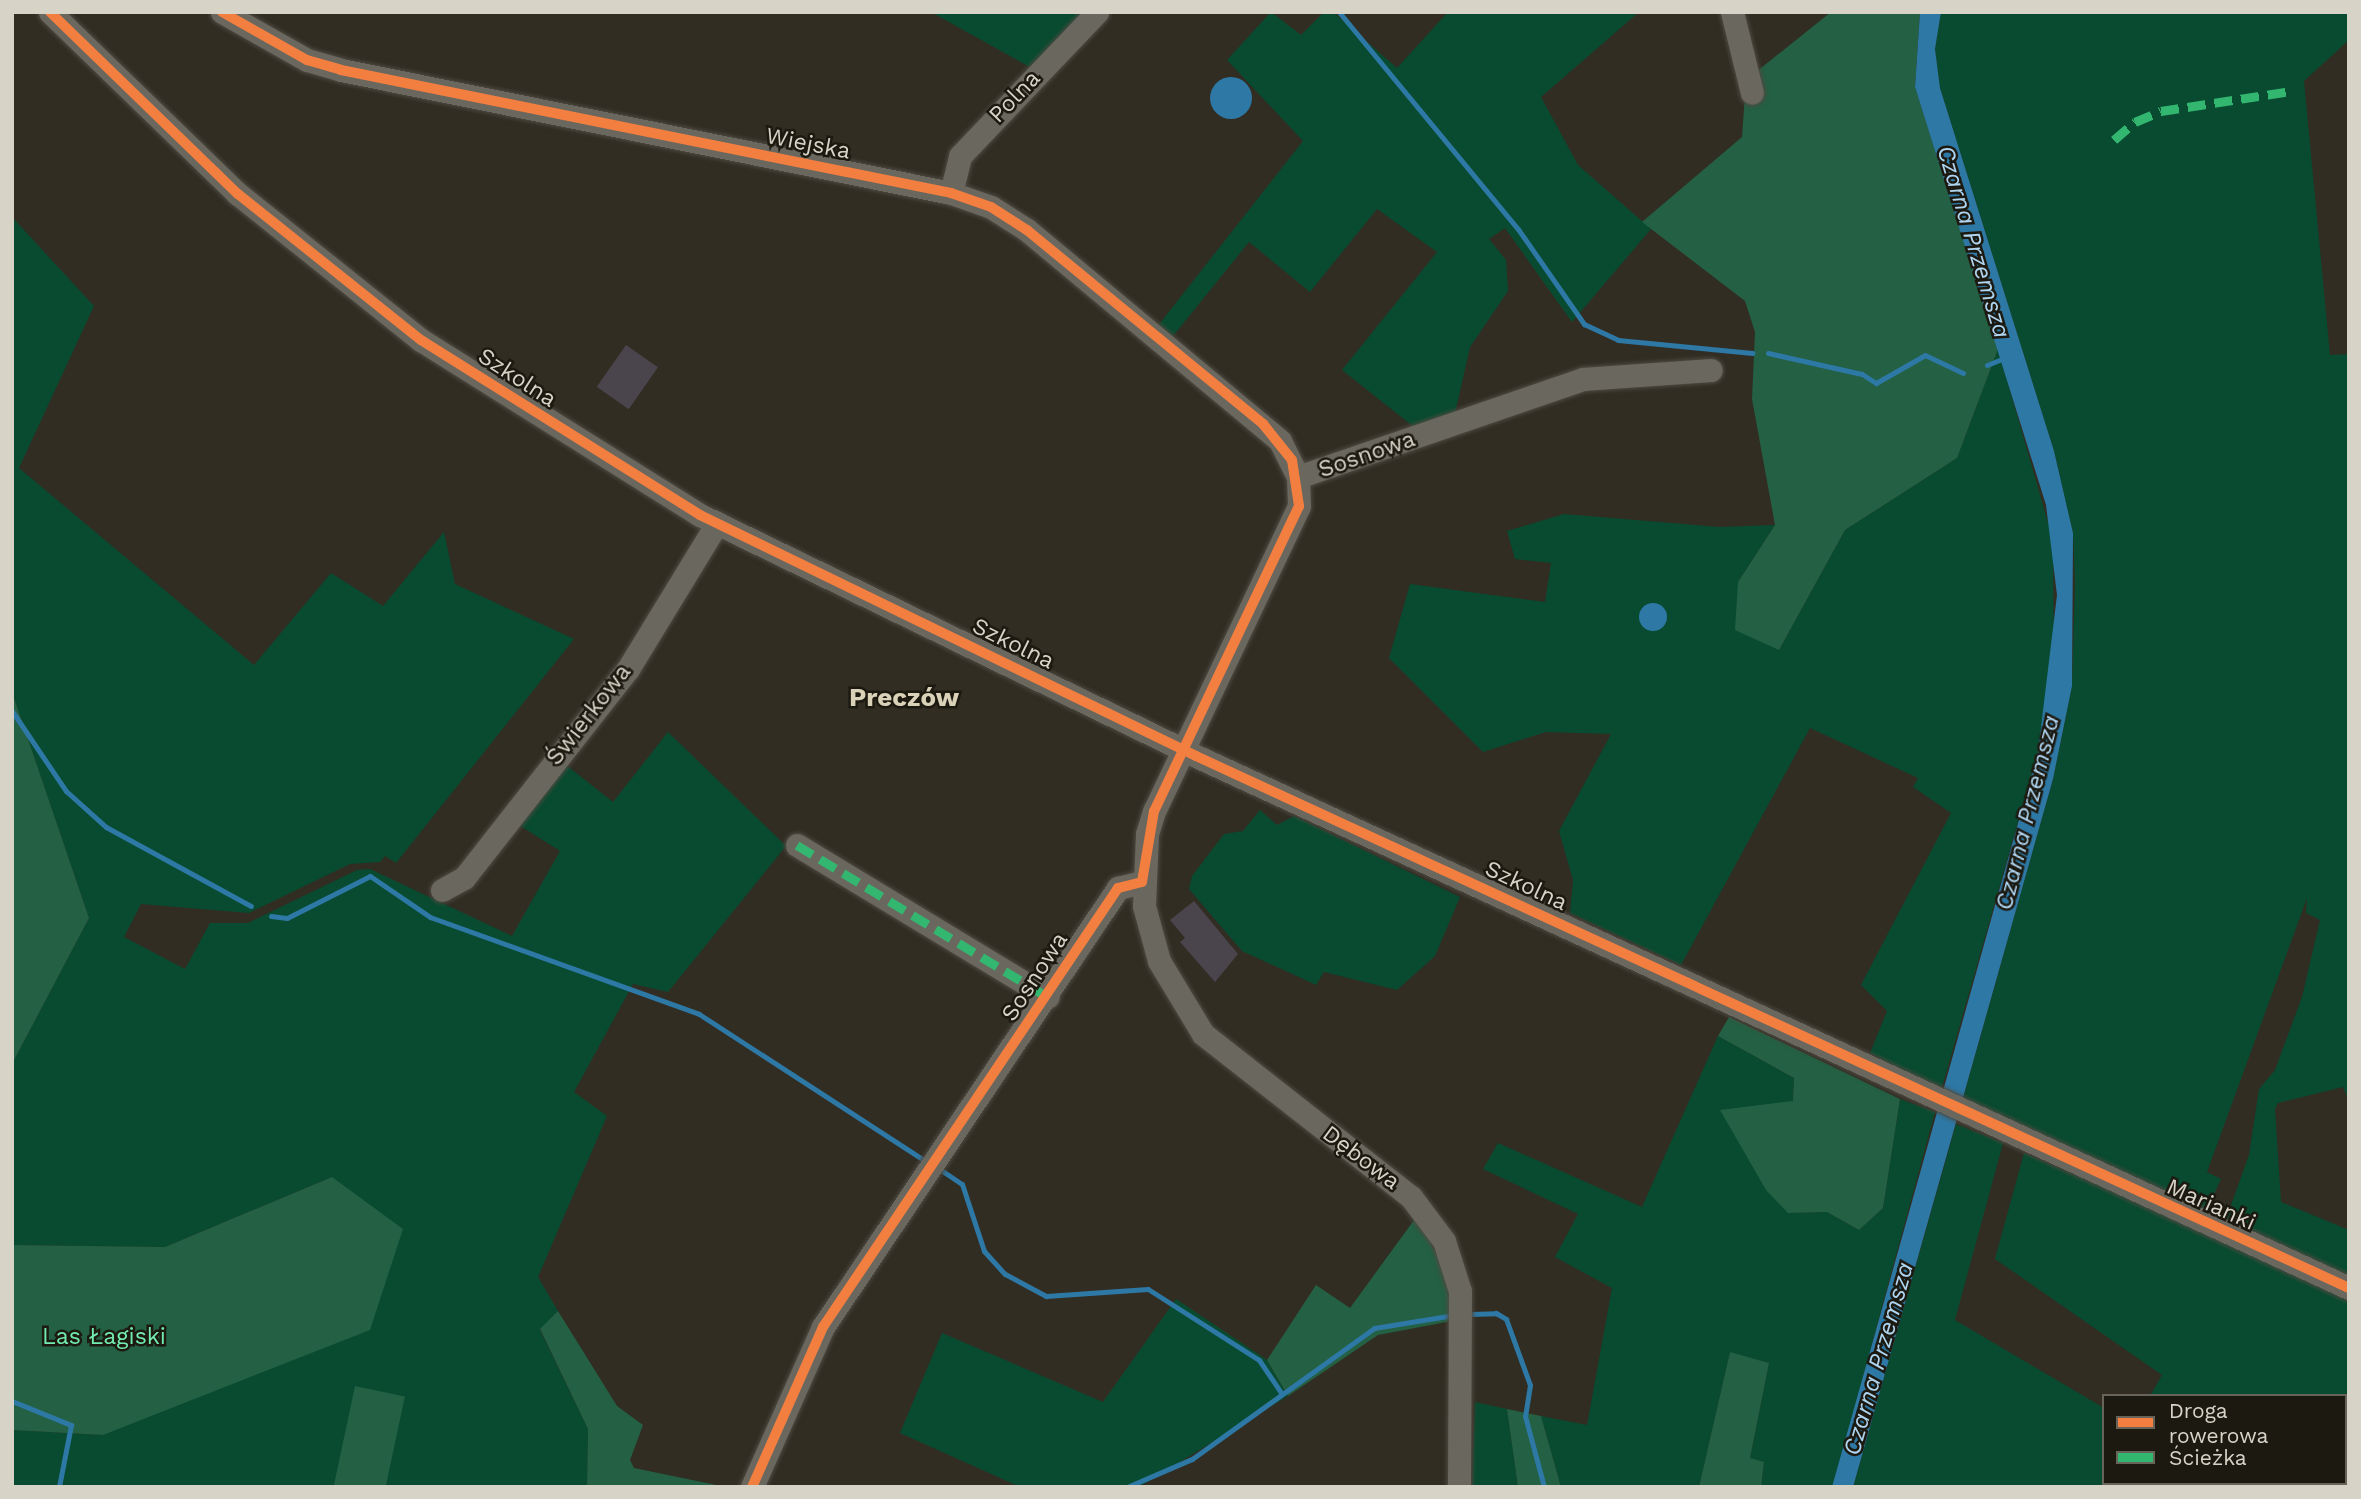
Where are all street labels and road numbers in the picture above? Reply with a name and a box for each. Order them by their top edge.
street label: Polna [984,65,1046,129]
street label: Wiejska [763,122,853,166]
street label: Szkolna [473,343,561,413]
street label: Sosnowa [1315,426,1419,484]
street label: Szkolna [968,612,1058,676]
street label: Świerkowa [541,659,637,771]
street label: Szkolna [1480,855,1572,917]
street label: Sosnowa [996,927,1074,1027]
street label: Dębowa [1317,1120,1405,1196]
street label: Marianki [2162,1173,2260,1237]

